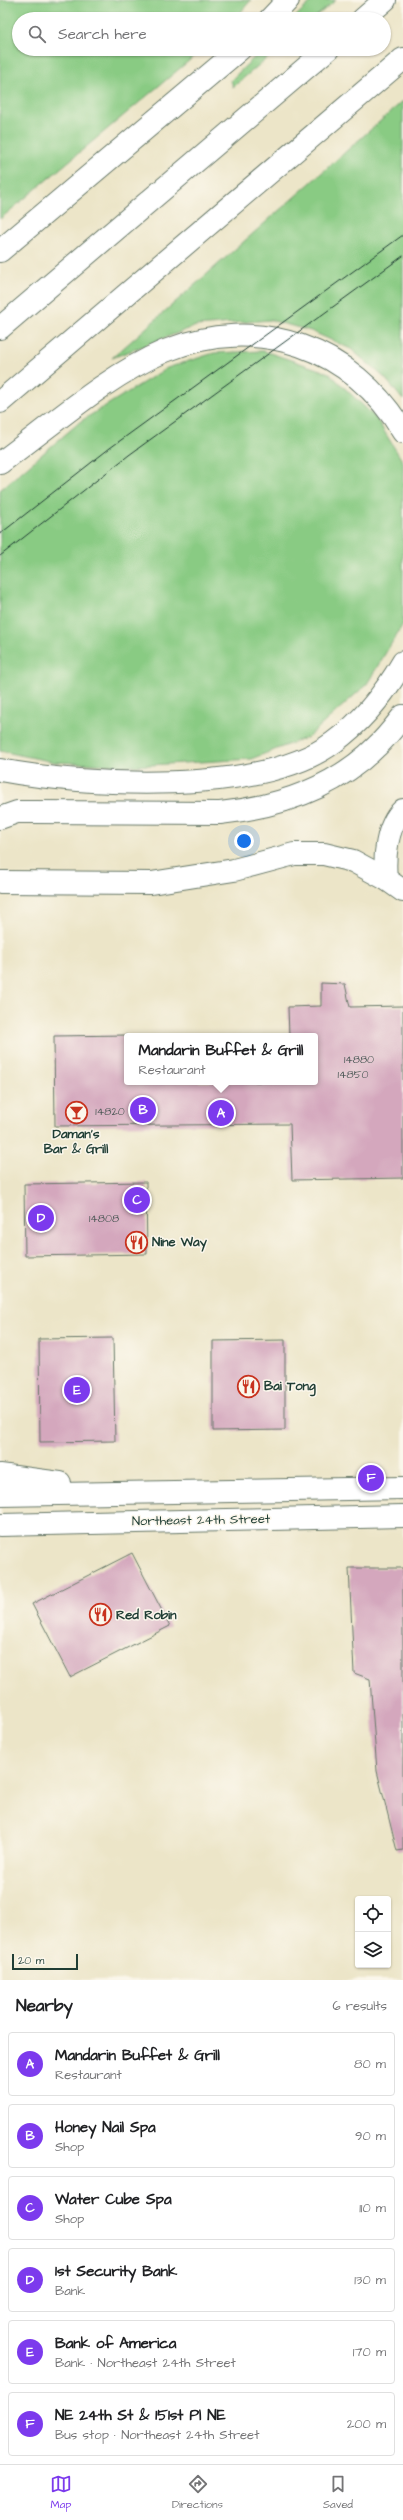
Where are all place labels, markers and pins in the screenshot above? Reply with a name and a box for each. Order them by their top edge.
pin: B [130,1095,156,1125]
pin: A [208,1098,234,1128]
bar icon: Daman's Bar & Grill [63,1099,89,1125]
place label: Daman's Bar & Grill [44,1125,108,1158]
pin: C [124,1185,150,1215]
pin: D [28,1203,54,1233]
restaurant icon: Nine Way [123,1229,149,1255]
place label: Nine Way [152,1233,208,1252]
restaurant icon: Bai Tong [236,1373,262,1399]
pin: E [64,1375,90,1405]
place label: Bai Tong [264,1377,316,1397]
pin: F [358,1463,384,1493]
restaurant icon: Red Robin [88,1602,114,1628]
place label: Red Robin [116,1606,177,1624]

